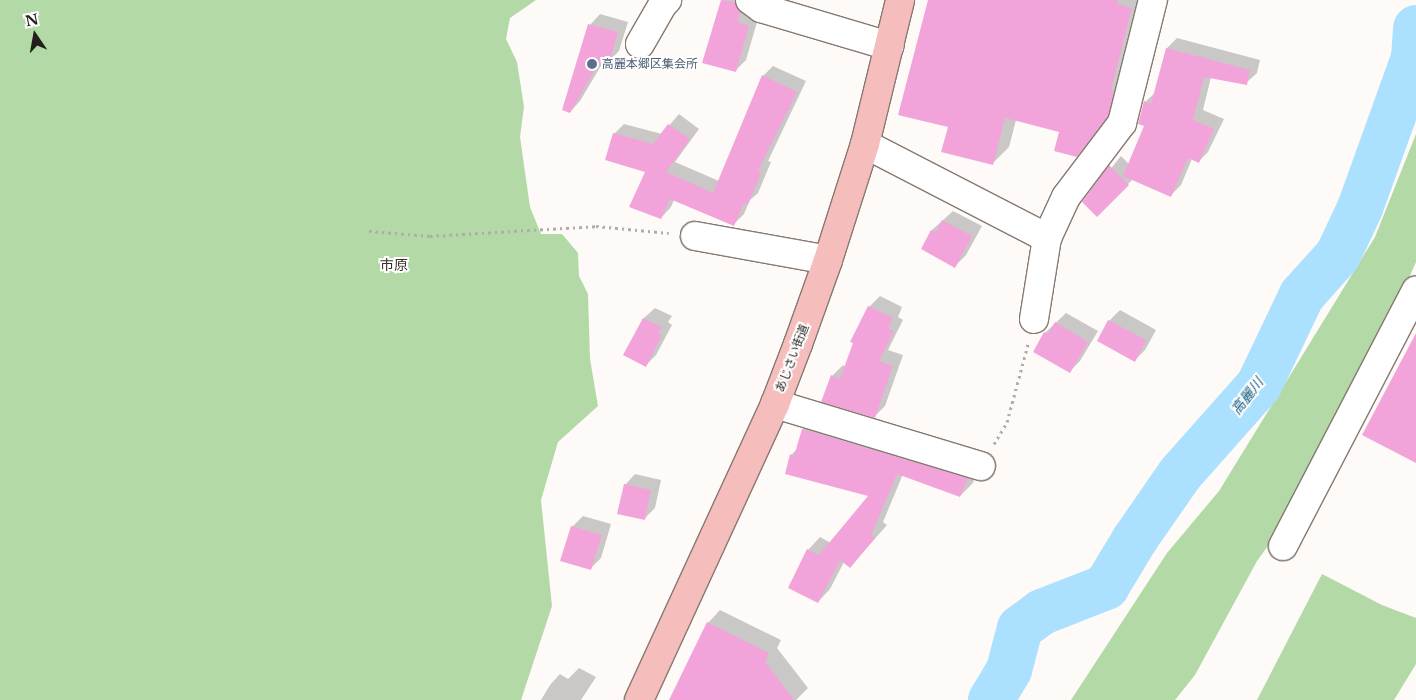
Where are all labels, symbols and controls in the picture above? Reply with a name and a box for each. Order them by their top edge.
north arrow [10,10,60,60]
text: N [24,10,40,31]
place label: 高麗本郷区集会所 [602,57,698,71]
marker: 高麗本郷区集会所 [586,58,598,70]
district label: 市原 [380,257,408,273]
street label: あじさい街道 [772,322,812,394]
water label: 高麗川 [1227,374,1267,418]

